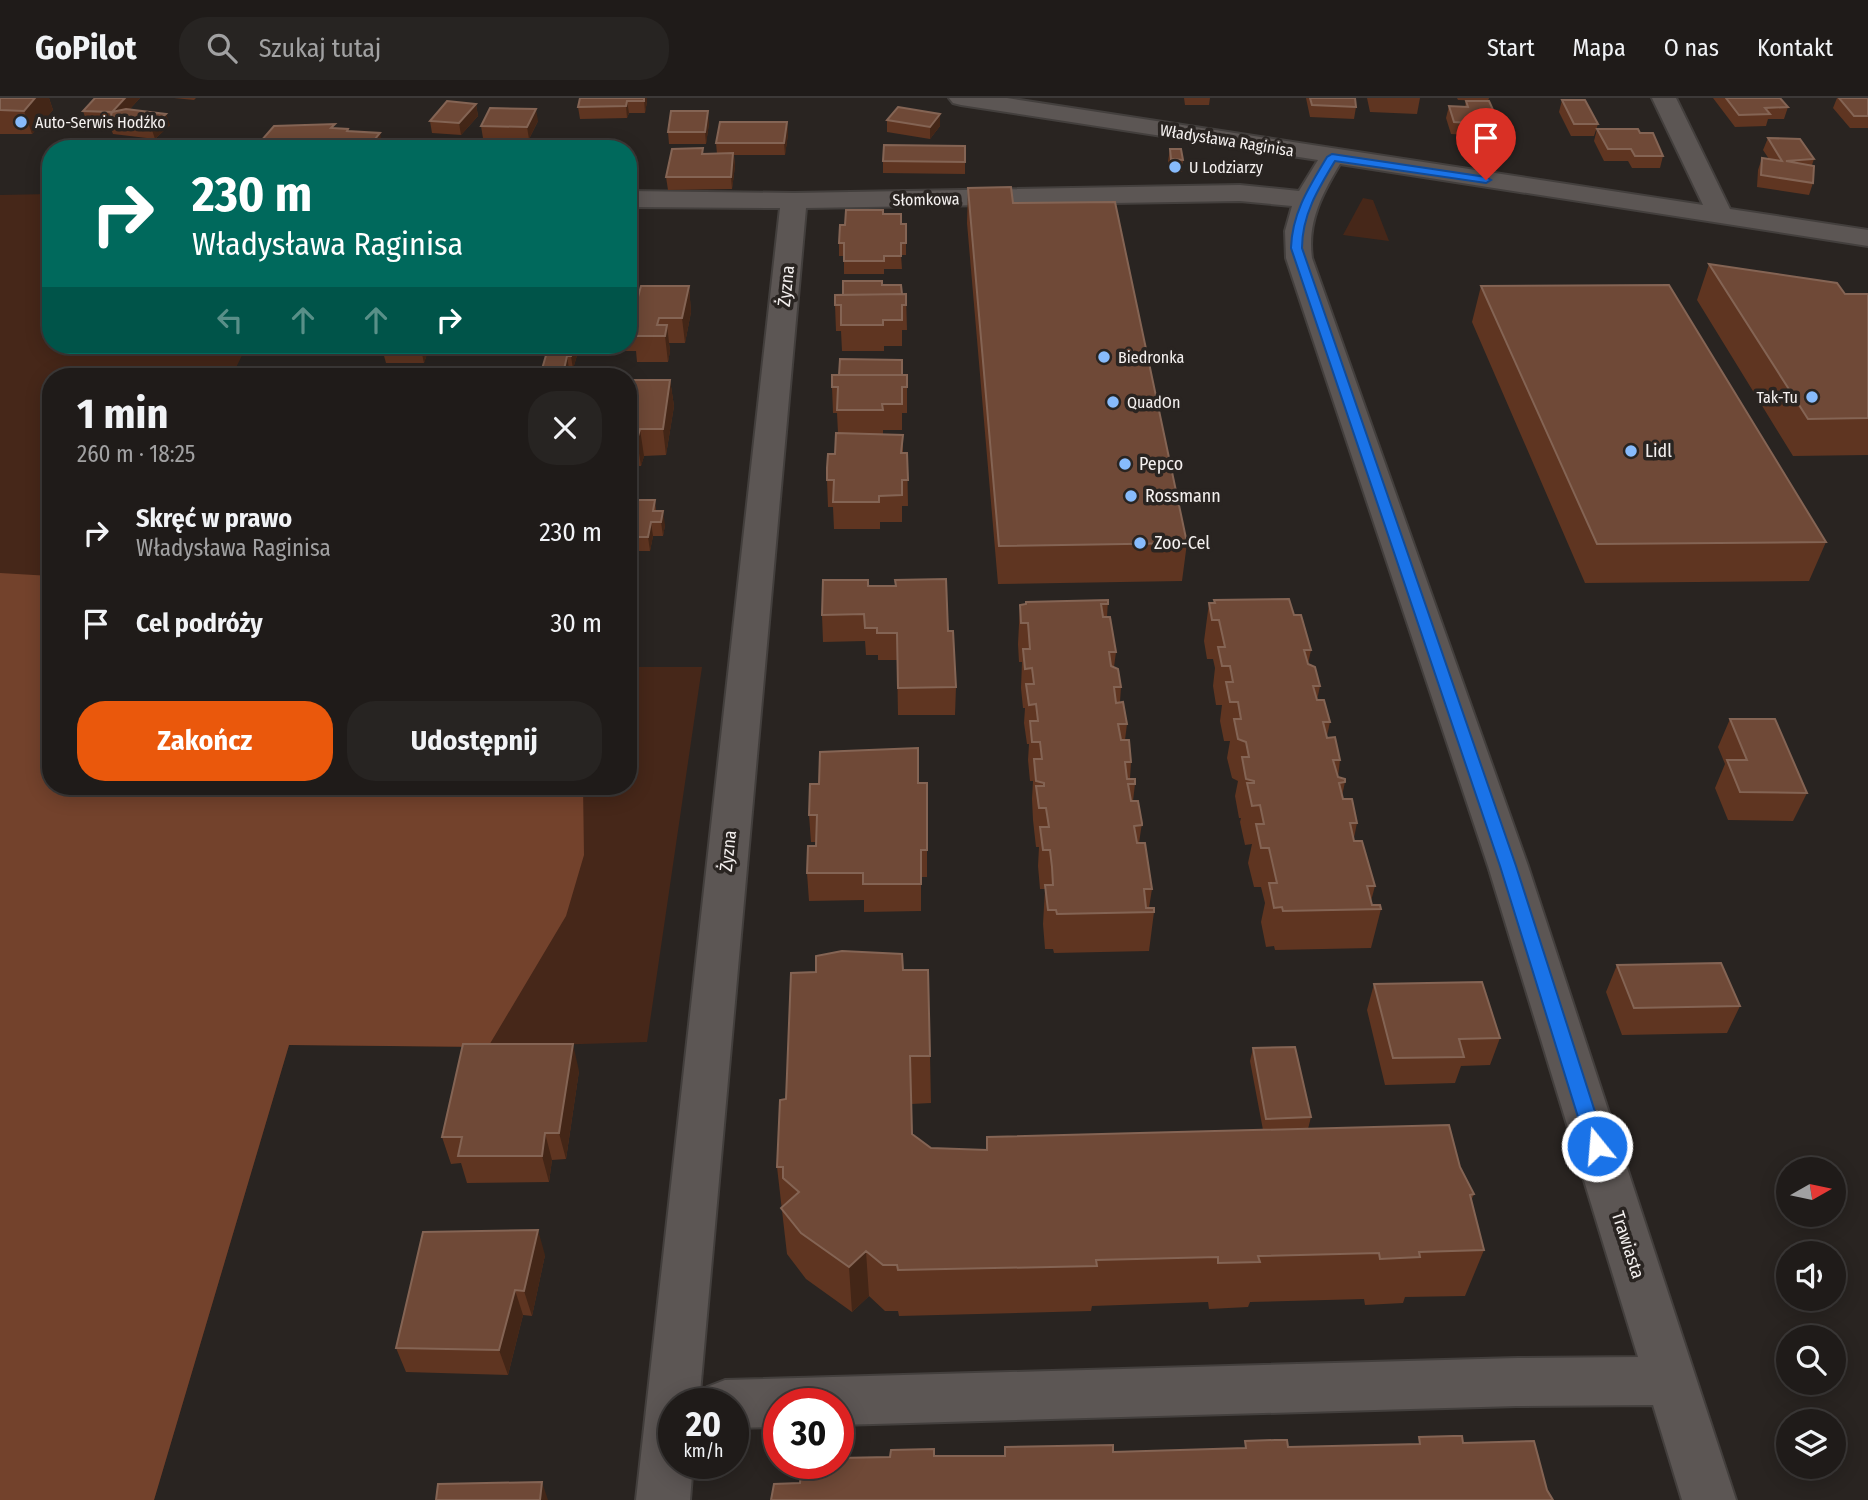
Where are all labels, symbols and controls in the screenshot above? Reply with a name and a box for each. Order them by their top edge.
search box [179,17,669,80]
text: GoPilot [35,28,137,68]
icon: search [203,29,241,67]
text: Szukaj tutaj [259,33,381,64]
text: Start [1487,34,1535,62]
text: Mapa [1573,34,1626,62]
text: O nas [1664,34,1719,62]
text: Kontakt [1757,34,1833,62]
pin [1456,108,1516,180]
place label: Auto-Serwis Hodźko [35,113,166,132]
marker: Auto-Serwis Hodźko [13,114,29,130]
icon: arrive [1467,119,1505,157]
street label: Władysława Raginisa [1158,121,1295,161]
place label: U Lodziarzy [1189,158,1264,177]
marker: U Lodziarzy [1167,159,1183,175]
text: 230 m [192,165,312,224]
icon: right [77,168,168,259]
street label: Słomkowa [892,189,960,210]
text: Władysława Raginisa [192,225,463,263]
street label: Żyzna [773,264,799,308]
icon: left [211,301,249,339]
icon: ahead [284,301,322,339]
icon: ahead [357,301,395,339]
icon: right [430,301,468,339]
place label: Biedronka [1118,348,1184,367]
marker: Biedronka [1096,349,1112,365]
place label: Tak-Tu [1756,388,1798,407]
text: 1 min [77,389,168,439]
marker: Tak-Tu [1804,389,1820,405]
button: close [528,391,602,465]
place label: QuadOn [1127,393,1180,412]
marker: QuadOn [1105,394,1121,410]
text: 260 m · 18:25 [77,440,195,468]
place label: Lidl [1645,440,1672,462]
marker: Lidl [1623,443,1639,459]
place label: Pepco [1139,453,1183,475]
marker: Pepco [1117,456,1133,472]
place label: Rossmann [1145,485,1221,507]
marker: Rossmann [1123,488,1139,504]
text: Skręć w prawo [136,503,292,534]
icon: right [77,514,115,552]
text: 230 m [539,517,602,548]
place label: Zoo-Cel [1154,532,1210,554]
text: Władysława Raginisa [136,534,331,562]
marker: Zoo-Cel [1132,535,1148,551]
icon: arrive [77,605,115,643]
text: Cel podróży [136,608,263,639]
text: 30 m [551,608,602,639]
button: Zakończ [77,701,333,781]
button: Udostępnij [347,701,602,781]
street label: Żyzna [715,829,741,873]
position arrow [1560,1109,1634,1183]
north arrow [1776,1157,1846,1227]
map controls [1776,1157,1846,1479]
street label: Trawiasta [1607,1209,1649,1282]
button: sound [1776,1241,1846,1311]
button: search [1776,1325,1846,1395]
speed limit sign: 30 [763,1388,854,1479]
text: 20 [686,1403,721,1445]
button: layers [1776,1409,1846,1479]
text: km/h [683,1440,724,1462]

